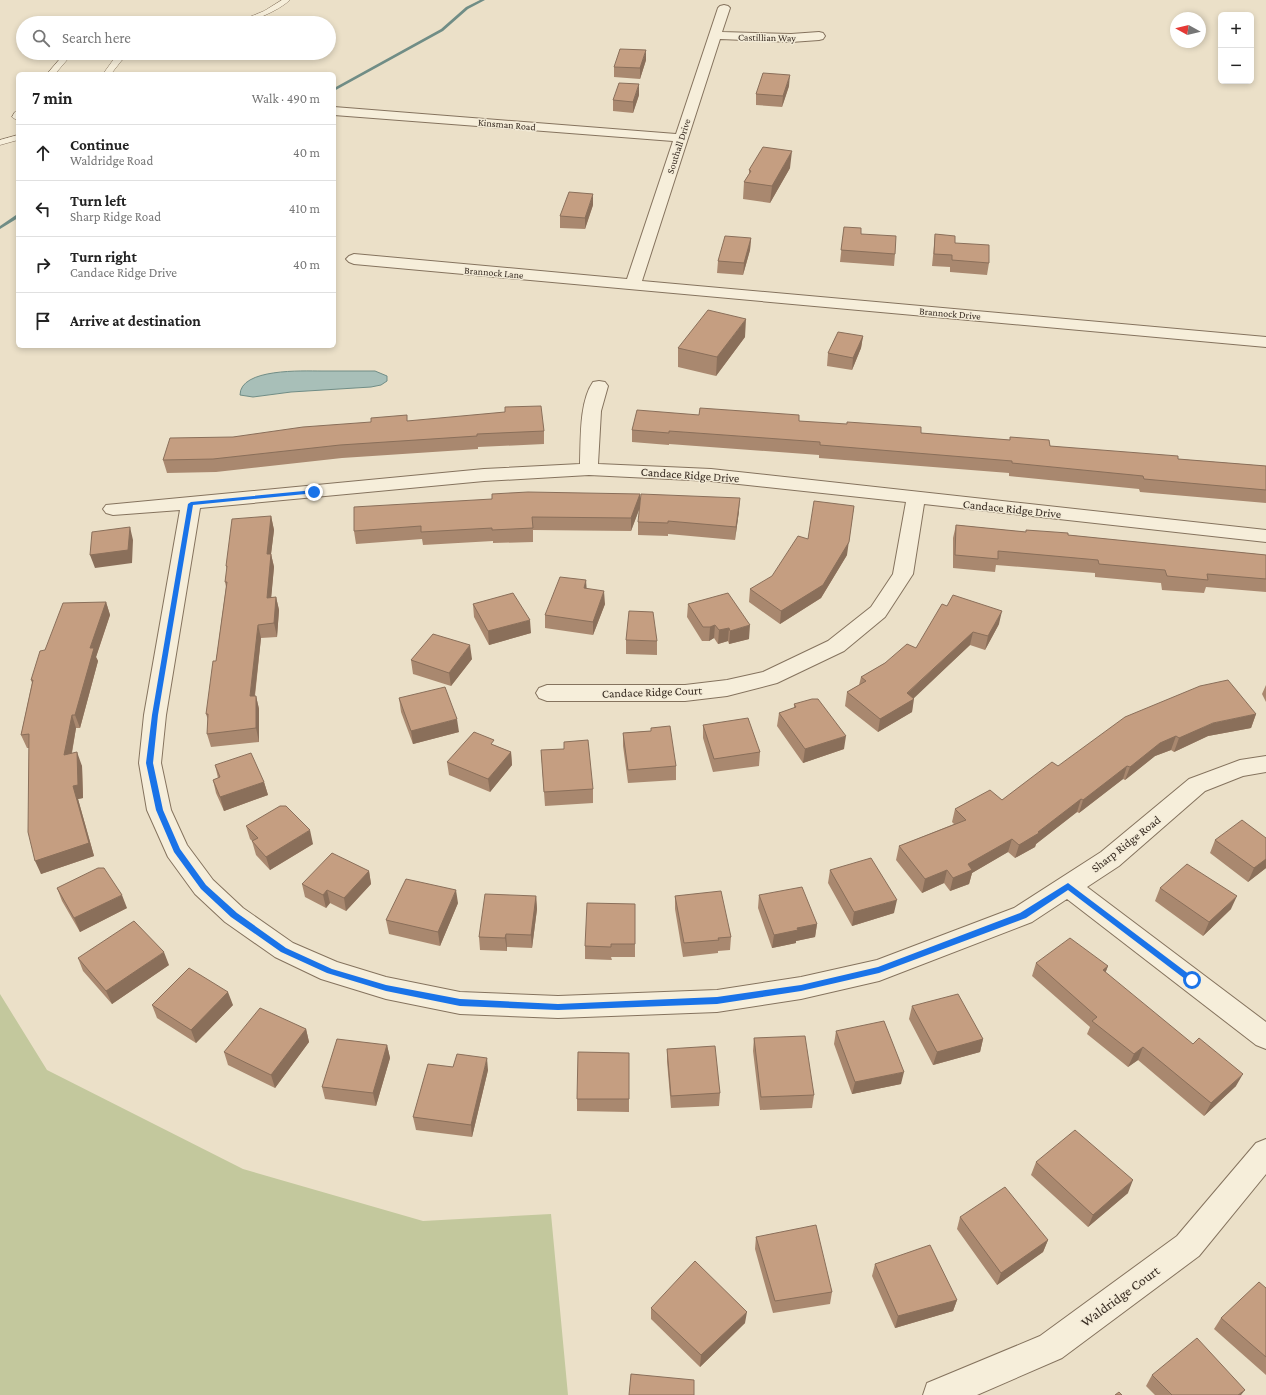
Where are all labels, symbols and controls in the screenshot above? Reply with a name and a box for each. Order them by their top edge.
north arrow [1170,12,1206,48]
map controls [1218,12,1254,84]
button: + [1218,12,1254,48]
search box [16,16,336,60]
icon: search [30,27,52,49]
text: Search here [62,30,131,46]
street label: Castillian Way [738,31,796,44]
button: − [1218,48,1254,84]
text: 7 min [32,89,73,108]
text: Walk · 490 m [252,91,320,106]
street label: Kinsman Road [478,116,537,133]
street label: Southall Drive [664,117,693,175]
text: Continue [70,137,129,153]
icon: ahead [32,142,54,164]
text: 40 m [293,145,320,160]
text: Waldridge Road [70,153,153,168]
text: Turn left [70,193,126,209]
icon: left [32,198,54,220]
text: 410 m [289,201,320,216]
text: Sharp Ridge Road [70,209,161,224]
text: Turn right [70,249,137,265]
icon: right [32,254,54,276]
text: 40 m [293,257,320,272]
street label: Brannock Lane [464,264,525,281]
text: Candace Ridge Drive [70,265,177,280]
street label: Brannock Drive [919,305,982,322]
icon: arrive [32,310,54,332]
text: Arrive at destination [70,313,201,329]
street label: Candace Ridge Drive [640,465,740,485]
route end [305,483,323,501]
street label: Candace Ridge Drive [962,497,1062,521]
street label: Candace Ridge Court [602,683,703,701]
street label: Sharp Ridge Road [1089,812,1164,875]
route start [1183,971,1201,989]
street label: Waldridge Court [1078,1262,1163,1330]

